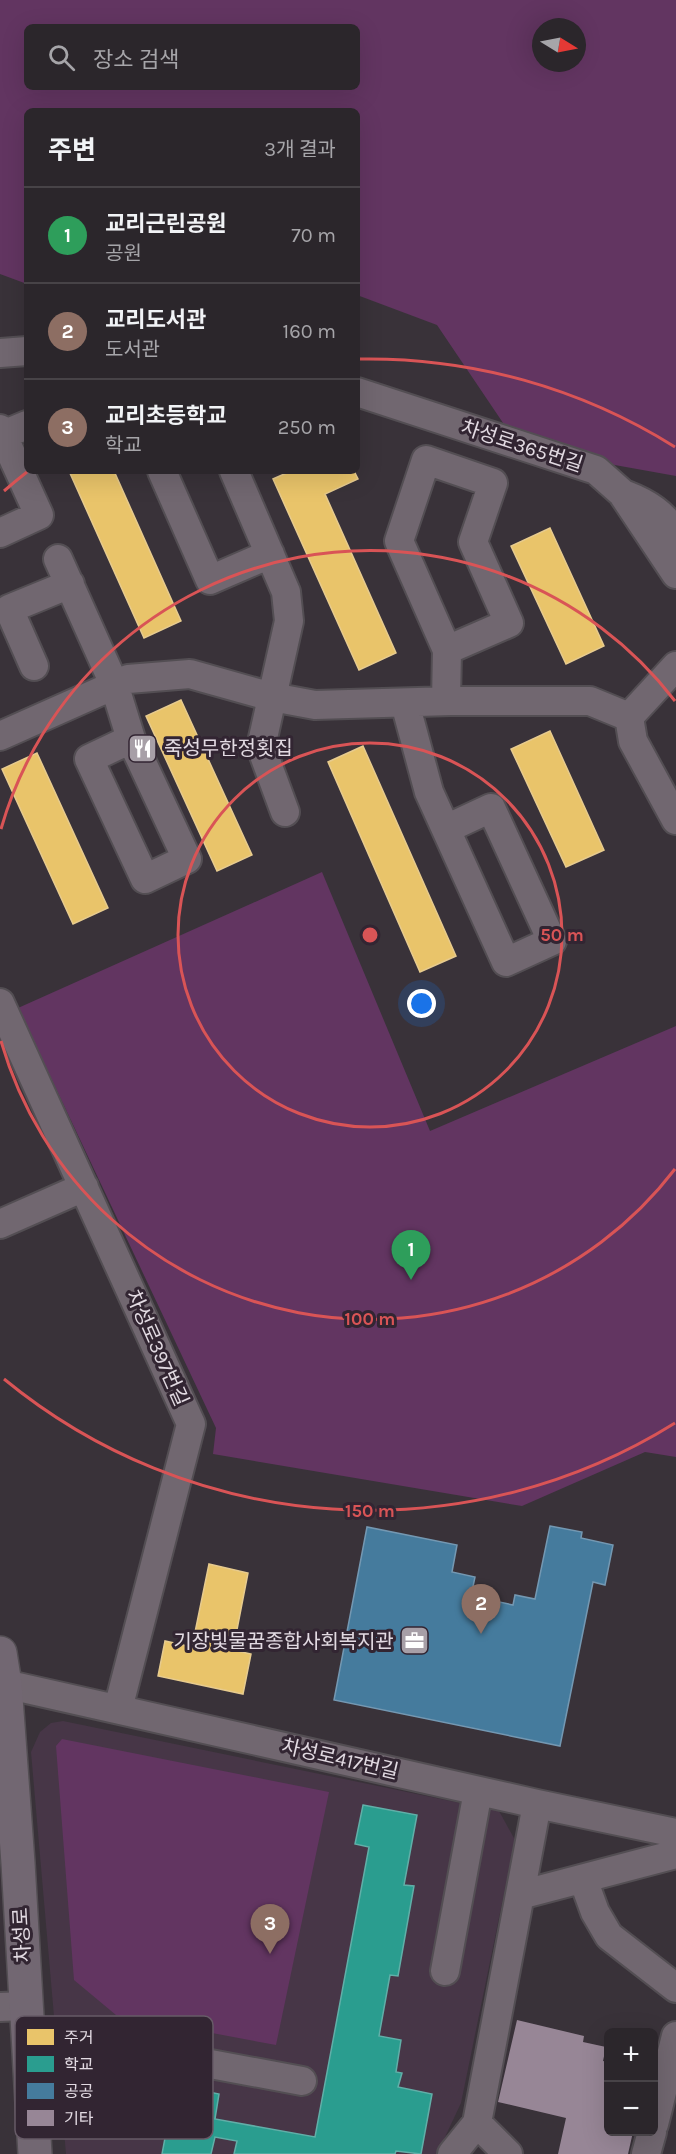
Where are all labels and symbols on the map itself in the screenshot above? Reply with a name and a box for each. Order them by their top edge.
north arrow [532,18,586,72]
street label: 차성로365번길 [458,416,586,476]
restaurant icon: 죽성무한정횟집 [127,732,159,764]
place label: 죽성무한정횟집 [164,737,293,760]
text: 50 m [540,924,584,946]
centre of rings [360,925,380,945]
your location [407,989,436,1018]
pin: 1 [392,1230,430,1280]
street label: 차성로397번길 [121,1286,193,1410]
text: 100 m [345,1308,395,1330]
text: 150 m [345,1500,395,1522]
pin: 2 [462,1584,500,1634]
office icon: 기장빛물꿈종합사회복지관 [399,1625,431,1657]
place label: 기장빛물꿈종합사회복지관 [173,1630,394,1653]
street label: 차성로417번길 [279,1734,401,1784]
pin: 3 [250,1904,290,1954]
street label: 차성로 [9,1907,35,1963]
legend [15,2016,213,2139]
text: 주거 [64,2028,93,2047]
text: 학교 [64,2055,93,2074]
text: 공공 [64,2082,93,2101]
text: 기타 [64,2109,94,2128]

